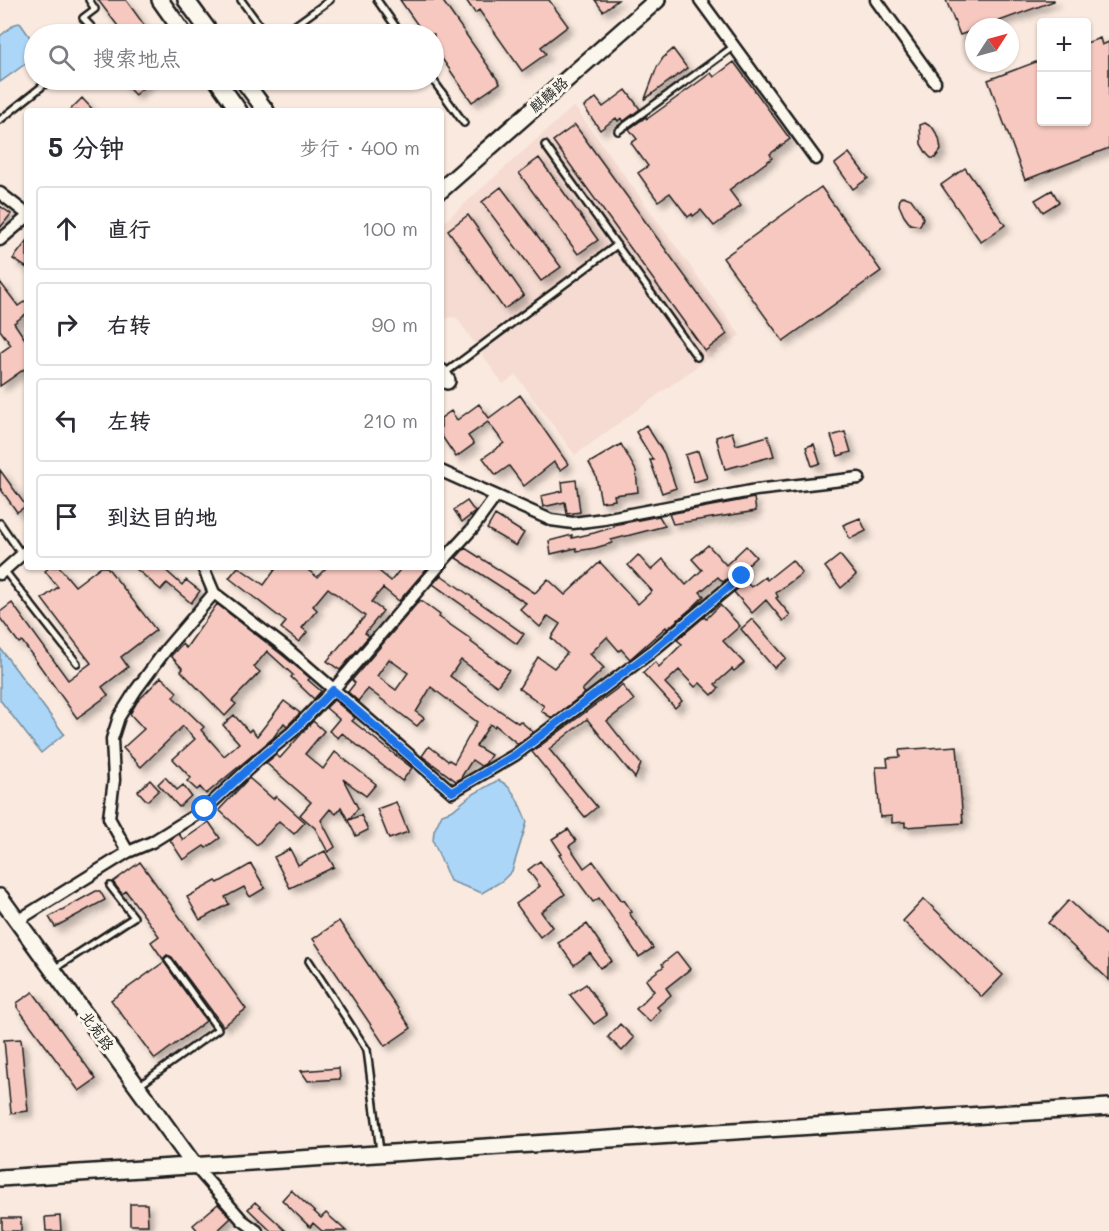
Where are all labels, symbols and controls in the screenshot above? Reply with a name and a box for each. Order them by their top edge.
north arrow [965,18,1019,72]
map controls [1037,18,1091,126]
button: + [1037,18,1091,72]
search box [24,24,444,90]
icon: search [45,41,78,74]
text: 搜索地点 [93,43,181,72]
street label: 麒麟路 [525,72,572,117]
button: − [1037,72,1091,126]
text: 5 分钟 [48,130,125,164]
text: 步行 · 400 m [300,134,420,160]
icon: ahead [50,212,83,245]
text: 直行 [107,214,151,243]
text: 100 m [362,215,418,241]
icon: right [50,308,83,341]
text: 右转 [107,310,151,339]
text: 90 m [372,311,418,337]
icon: left [50,404,83,437]
text: 左转 [107,406,151,435]
text: 210 m [363,407,418,433]
icon: arrive [50,500,83,533]
text: 到达目的地 [107,502,217,531]
route end [728,562,754,588]
route start [191,795,217,821]
street label: 北苑路 [76,1006,119,1054]

